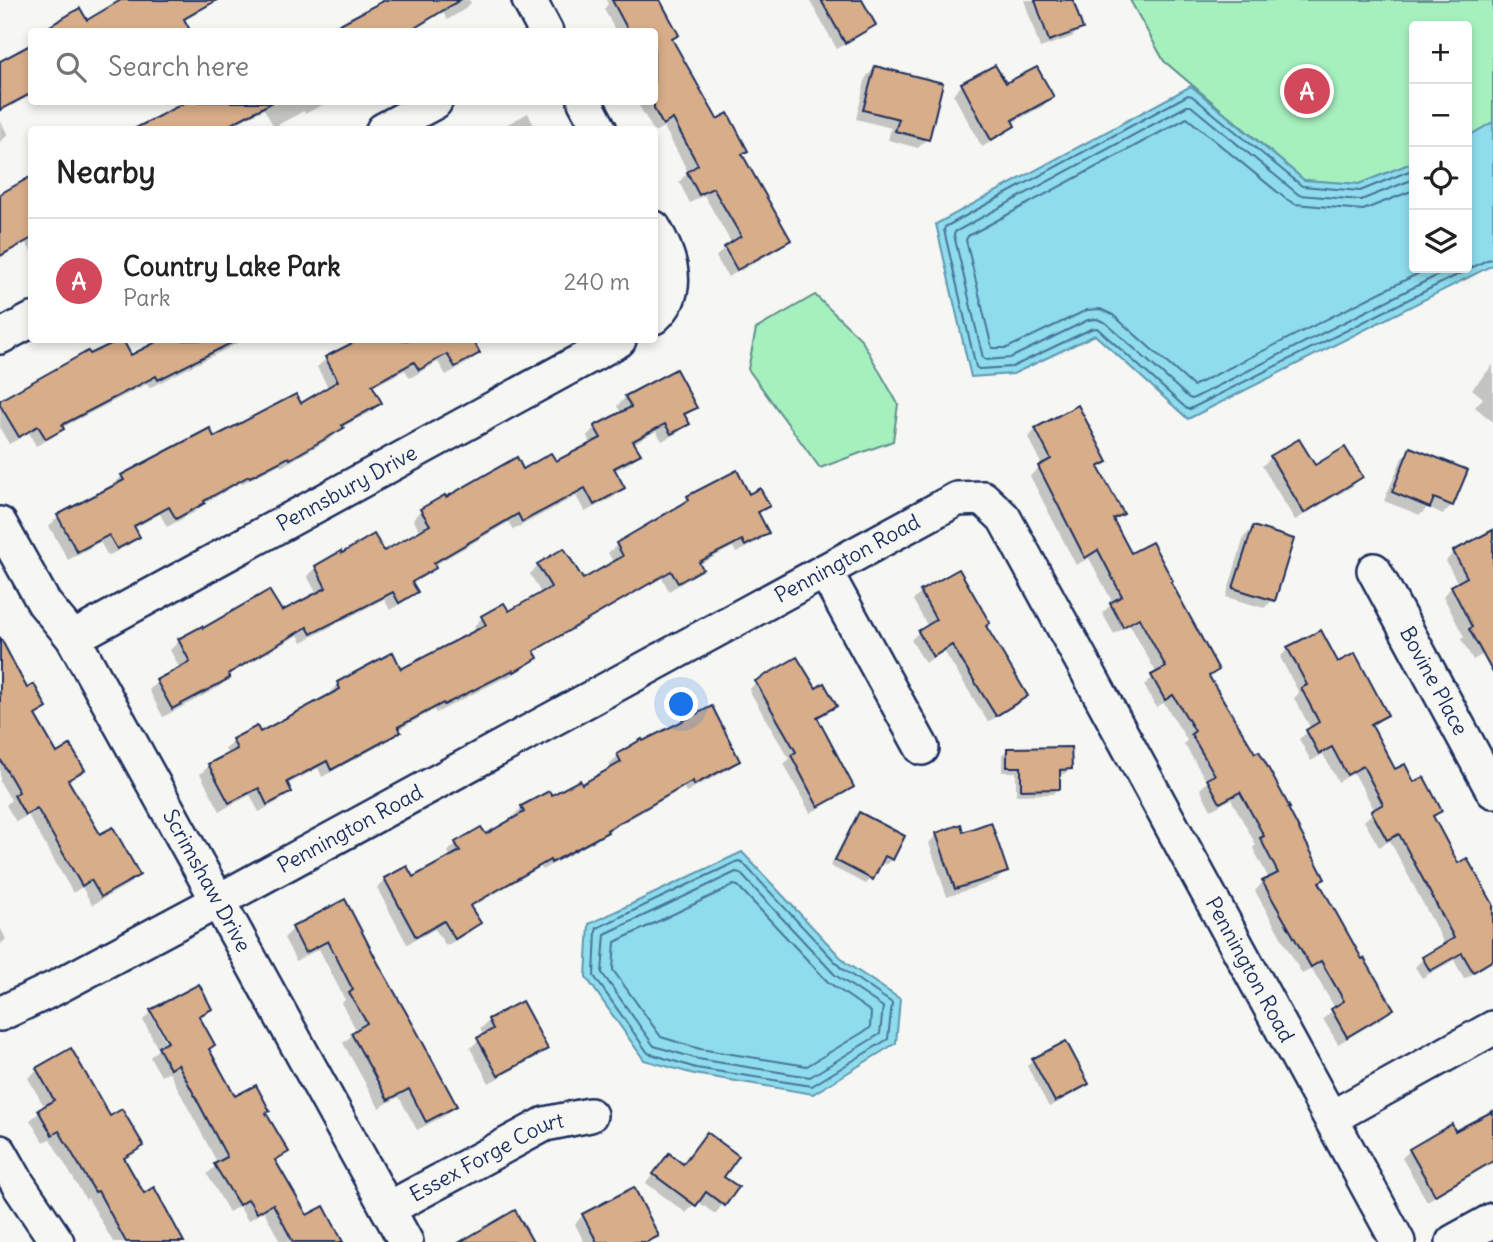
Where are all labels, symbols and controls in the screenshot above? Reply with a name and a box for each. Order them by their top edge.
map controls [1409,21,1472,273]
button: + [1409,21,1472,84]
search box [28,28,658,105]
icon: search [52,48,90,86]
text: Search here [108,50,249,83]
pin: A [1284,65,1330,117]
button: − [1409,84,1472,147]
button: locate [1409,147,1472,210]
text: Nearby [56,153,156,191]
button: layers [1409,210,1472,273]
text: Country Lake Park [123,250,341,283]
text: A [72,267,86,296]
text: 240 m [564,267,630,296]
text: Park [123,283,171,312]
street label: Pennsbury Drive [272,439,422,537]
street label: Pennington Road [770,508,924,609]
street label: Bovine Place [1394,622,1474,740]
your location [664,687,698,721]
street label: Pennington Road [273,778,427,879]
street label: Scrimshaw Drive [157,804,257,957]
street label: Pennington Road [1200,892,1301,1047]
street label: Essex Forge Court [405,1107,566,1208]

